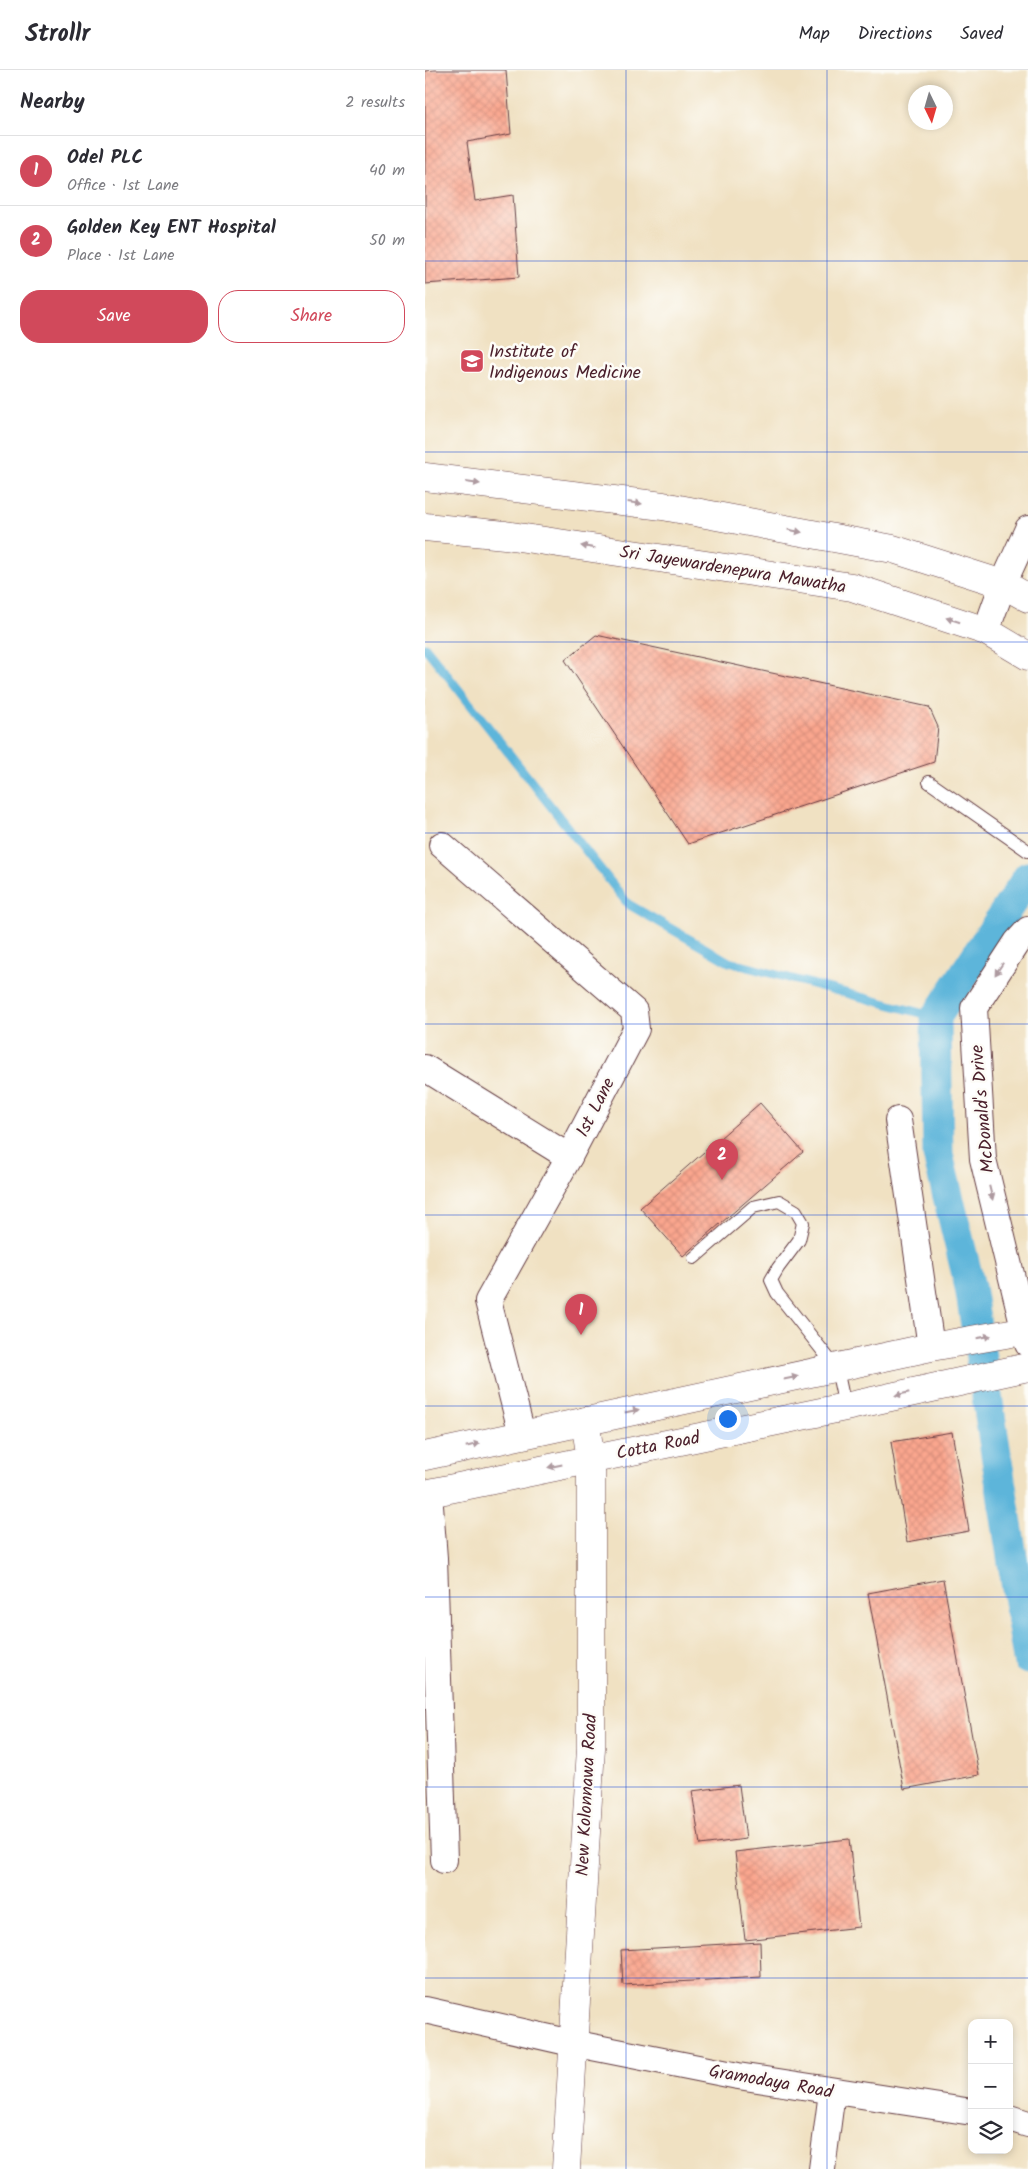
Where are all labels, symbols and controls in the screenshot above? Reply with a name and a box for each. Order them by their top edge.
text: Strollr [25,15,90,54]
text: Map [798,20,830,49]
text: Directions [858,20,932,49]
text: Saved [960,20,1003,49]
north arrow [908,85,953,130]
text: Nearby [20,86,85,119]
text: 2 results [345,90,405,115]
text: Odel PLC [67,143,143,173]
text: 1 [34,158,38,183]
text: 40 m [369,158,405,183]
text: Office · 1st Lane [67,173,179,198]
text: Golden Key ENT Hospital [67,213,276,243]
text: 2 [31,228,41,253]
text: 50 m [369,228,405,253]
text: Place · 1st Lane [67,243,174,268]
button: Save [20,290,208,343]
button: Share [218,290,405,343]
place label: Institute of Indigenous Medicine [489,338,641,388]
school or university icon: Institute of Indigenous Medicine [459,348,485,374]
one-way arrow [466,479,482,487]
one-way arrow [627,499,643,507]
one-way arrow [787,527,802,535]
street label: Sri Jayewardenepura Mawatha [617,538,848,603]
one-way arrow [580,543,596,551]
one-way arrow [945,616,960,623]
one-way arrow [995,963,1004,976]
street label: McDonald's Drive [963,1044,1004,1174]
street label: 1st Lane [569,1073,624,1143]
pin: 2 [706,1139,738,1180]
one-way arrow [987,1186,995,1201]
pin: 1 [565,1294,597,1335]
one-way arrow [977,1333,993,1341]
one-way arrow [783,1374,799,1382]
one-way arrow [895,1390,910,1398]
your location [715,1406,741,1432]
one-way arrow [624,1407,640,1415]
street label: Cotta Road [614,1424,704,1469]
one-way arrow [465,1441,480,1449]
one-way arrow [547,1462,562,1470]
street label: New Kolonnawa Road [569,1712,606,1877]
map controls [968,2019,1013,2154]
button: + [968,2019,1013,2064]
street label: Gramodaya Road [706,2057,836,2108]
button: − [968,2064,1013,2109]
button: layers [968,2109,1013,2154]

